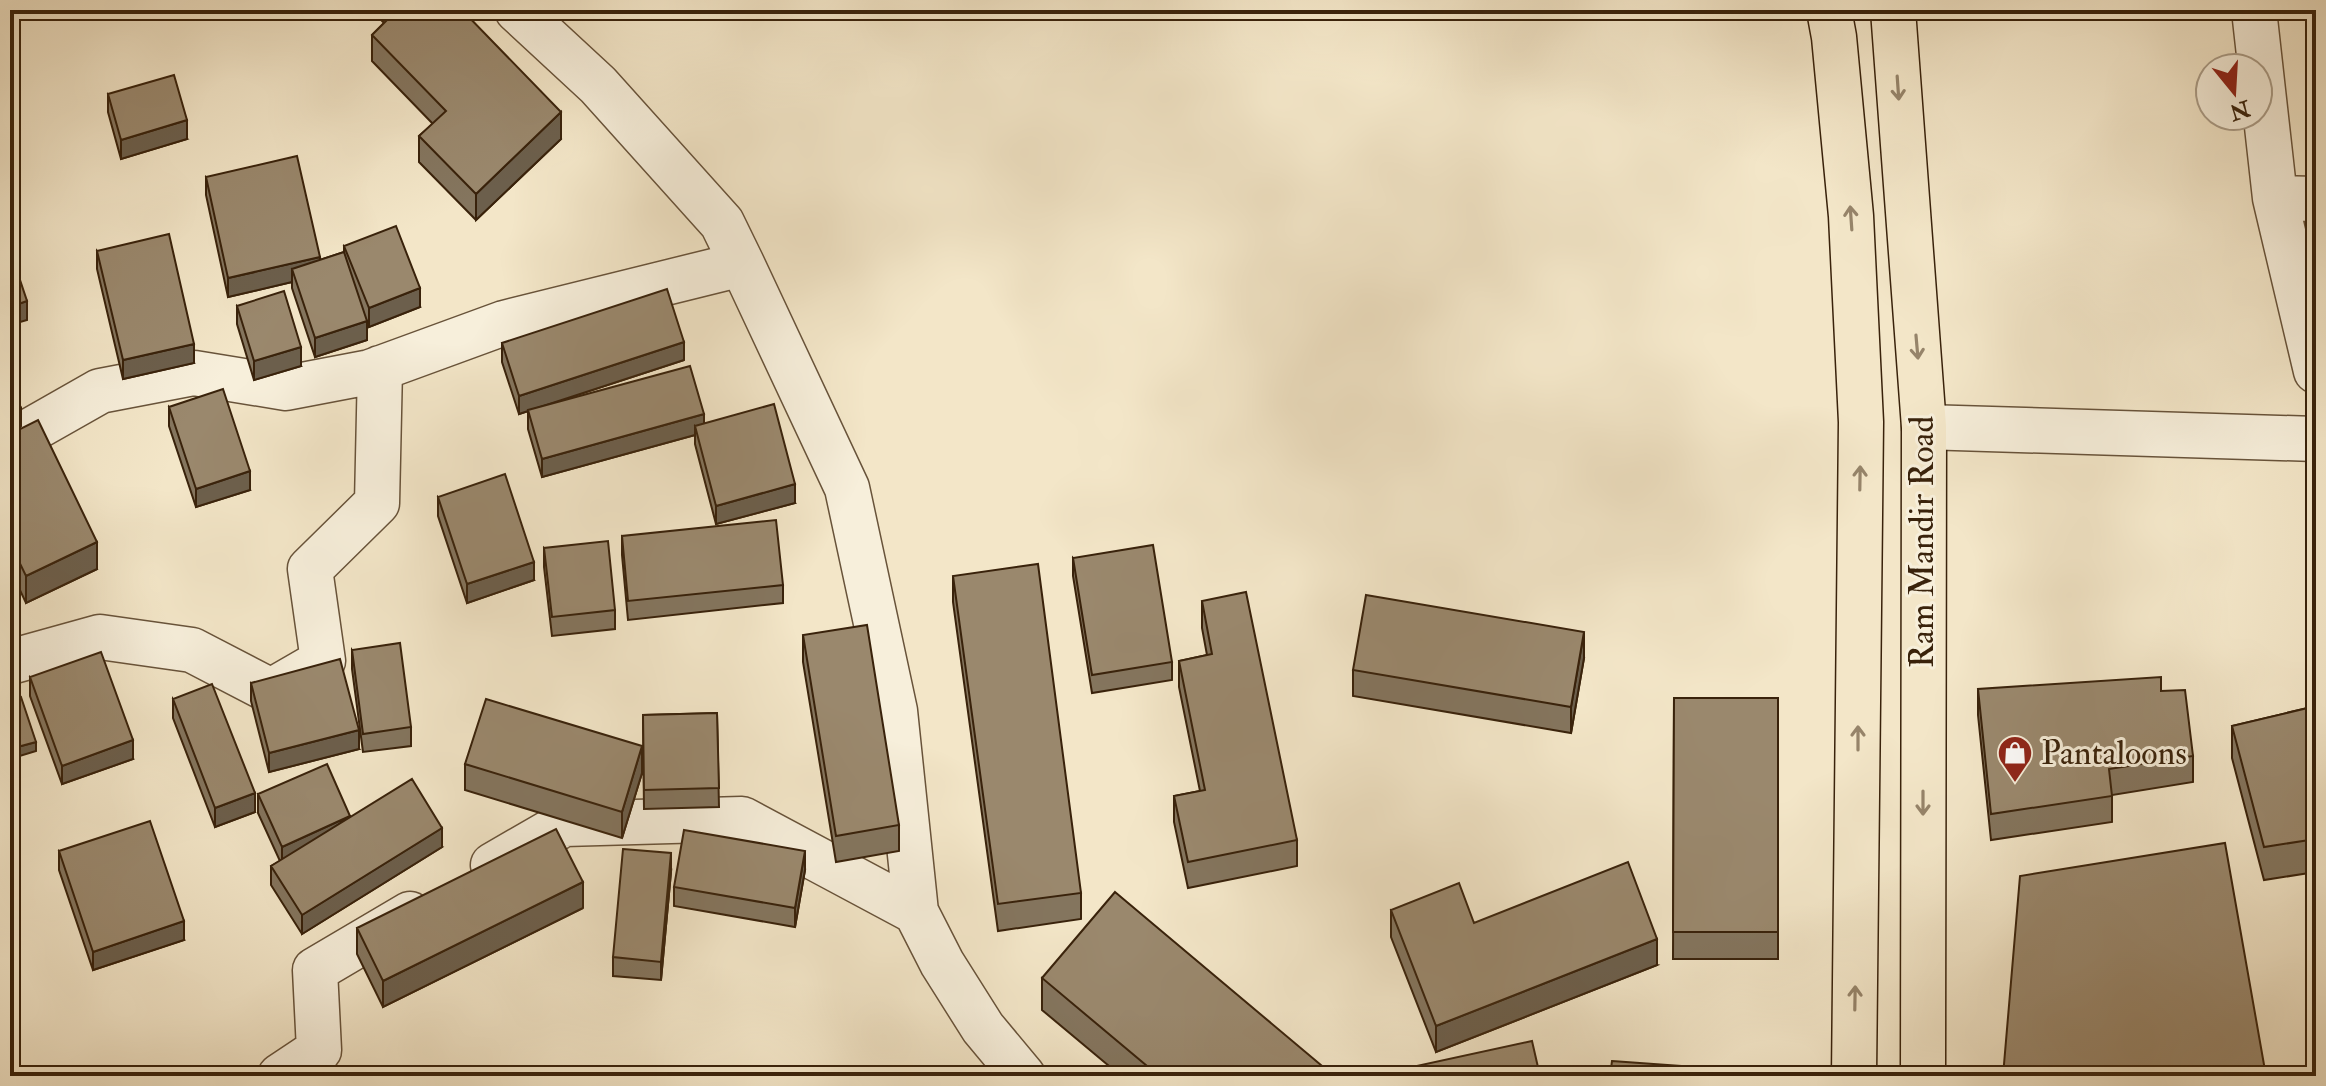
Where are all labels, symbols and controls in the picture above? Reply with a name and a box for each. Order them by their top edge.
north arrow [2194,52,2274,132]
one-way arrow [1891,74,1906,101]
text: N [2226,93,2255,127]
one-way arrow [1843,205,1858,232]
one-way arrow [1910,333,1925,360]
street label: Ram Mandir Road [1901,415,1944,668]
one-way arrow [1853,465,1868,492]
one-way arrow [1850,725,1866,752]
place label: Pantaloons [2041,732,2187,775]
shop icon: Pantaloons [1996,734,2034,784]
one-way arrow [1915,789,1931,816]
one-way arrow [1848,985,1863,1012]

